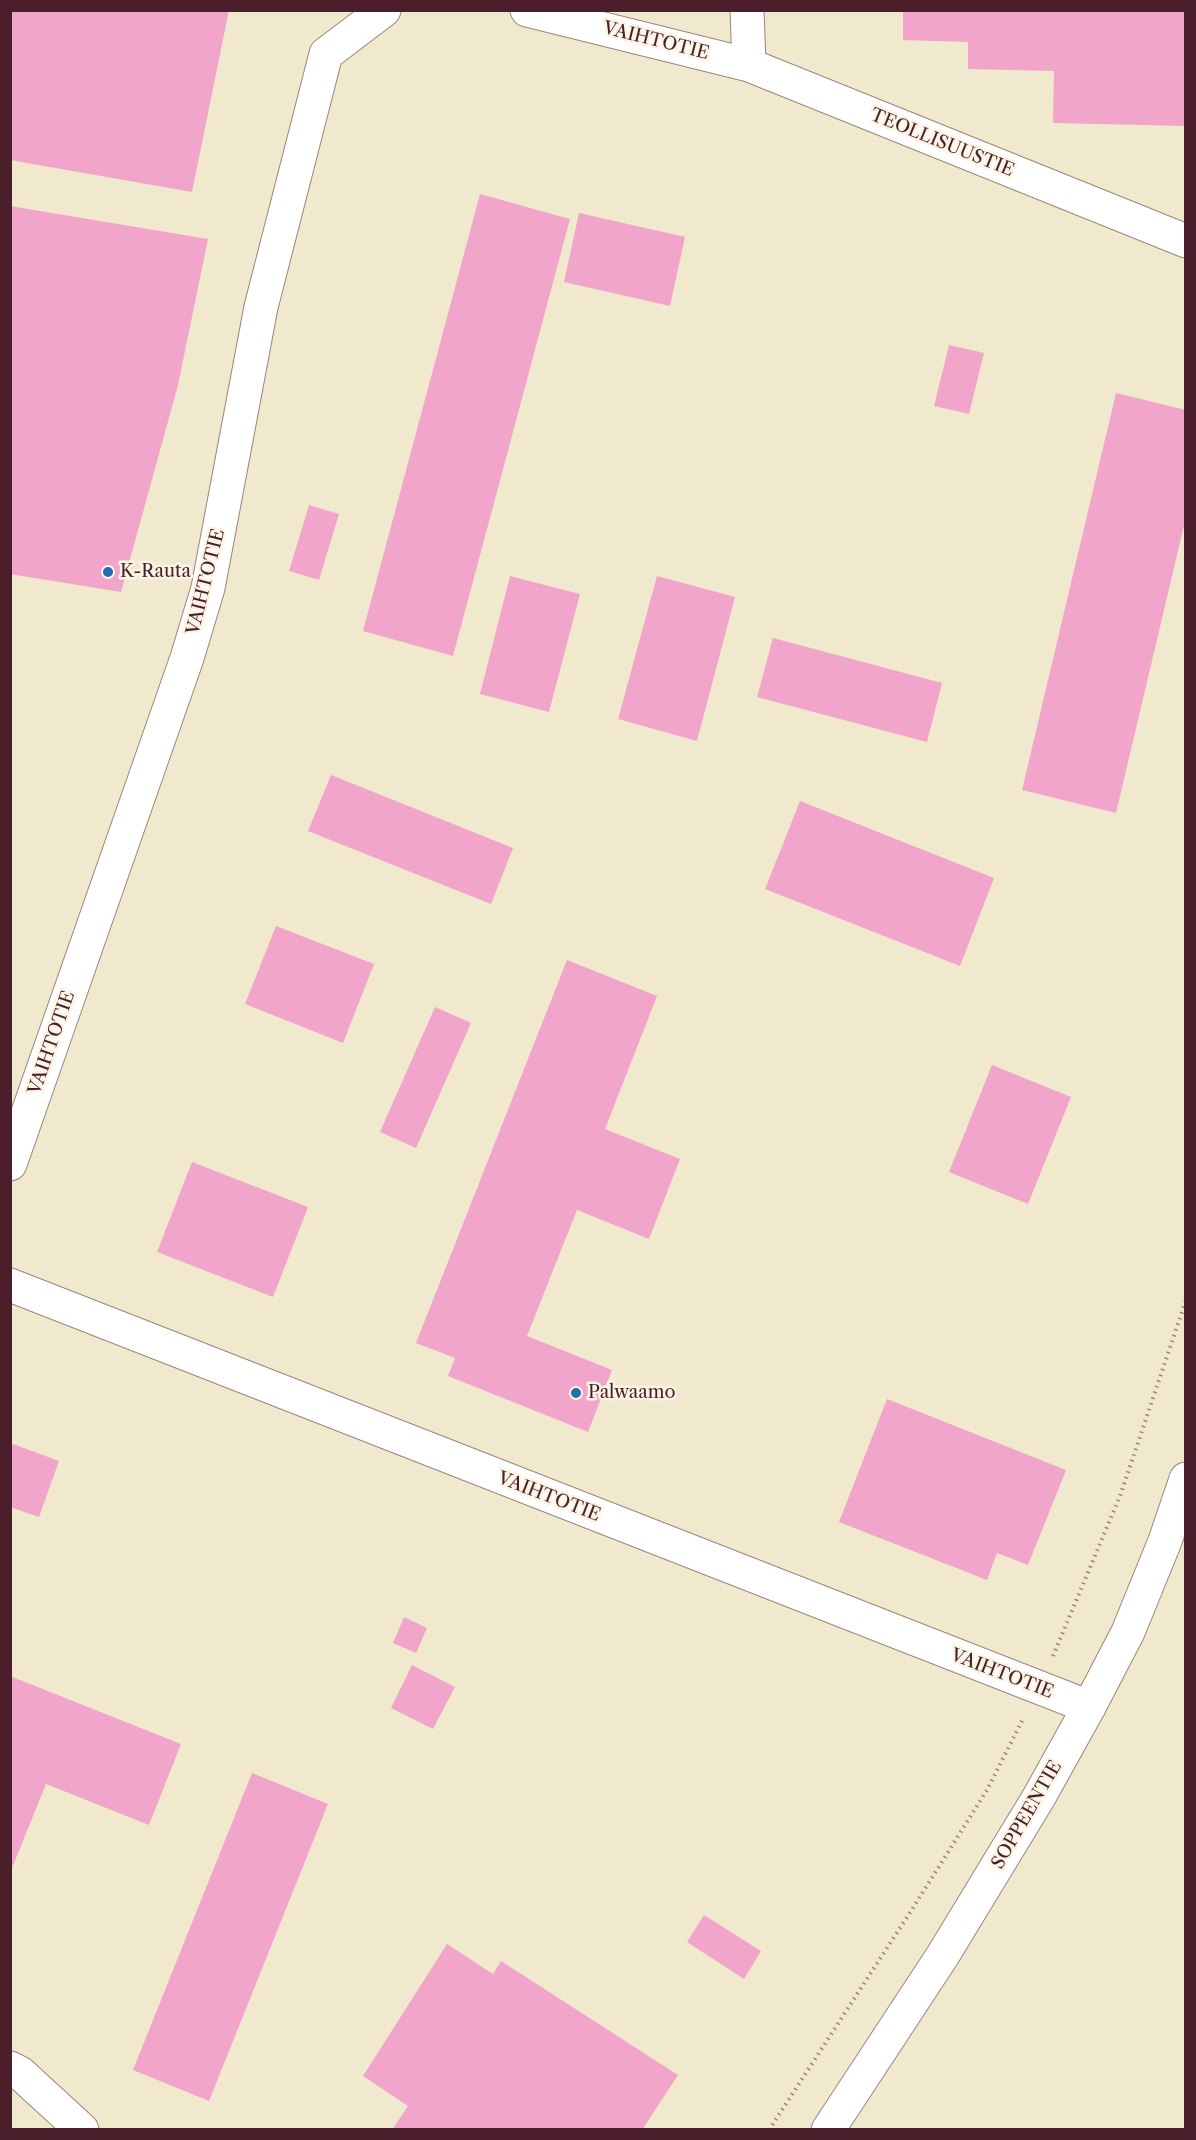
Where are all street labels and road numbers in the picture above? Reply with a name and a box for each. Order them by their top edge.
street label: VAIHTOTIE [601,17,711,65]
street label: TEOLLISUUSTIE [867,104,1017,182]
street label: VAIHTOTIE [182,527,230,637]
street label: VAIHTOTIE [24,988,80,1098]
street label: VAIHTOTIE [495,1468,603,1526]
street label: VAIHTOTIE [948,1645,1056,1703]
street label: SOPPEENTIE [987,1757,1067,1873]

